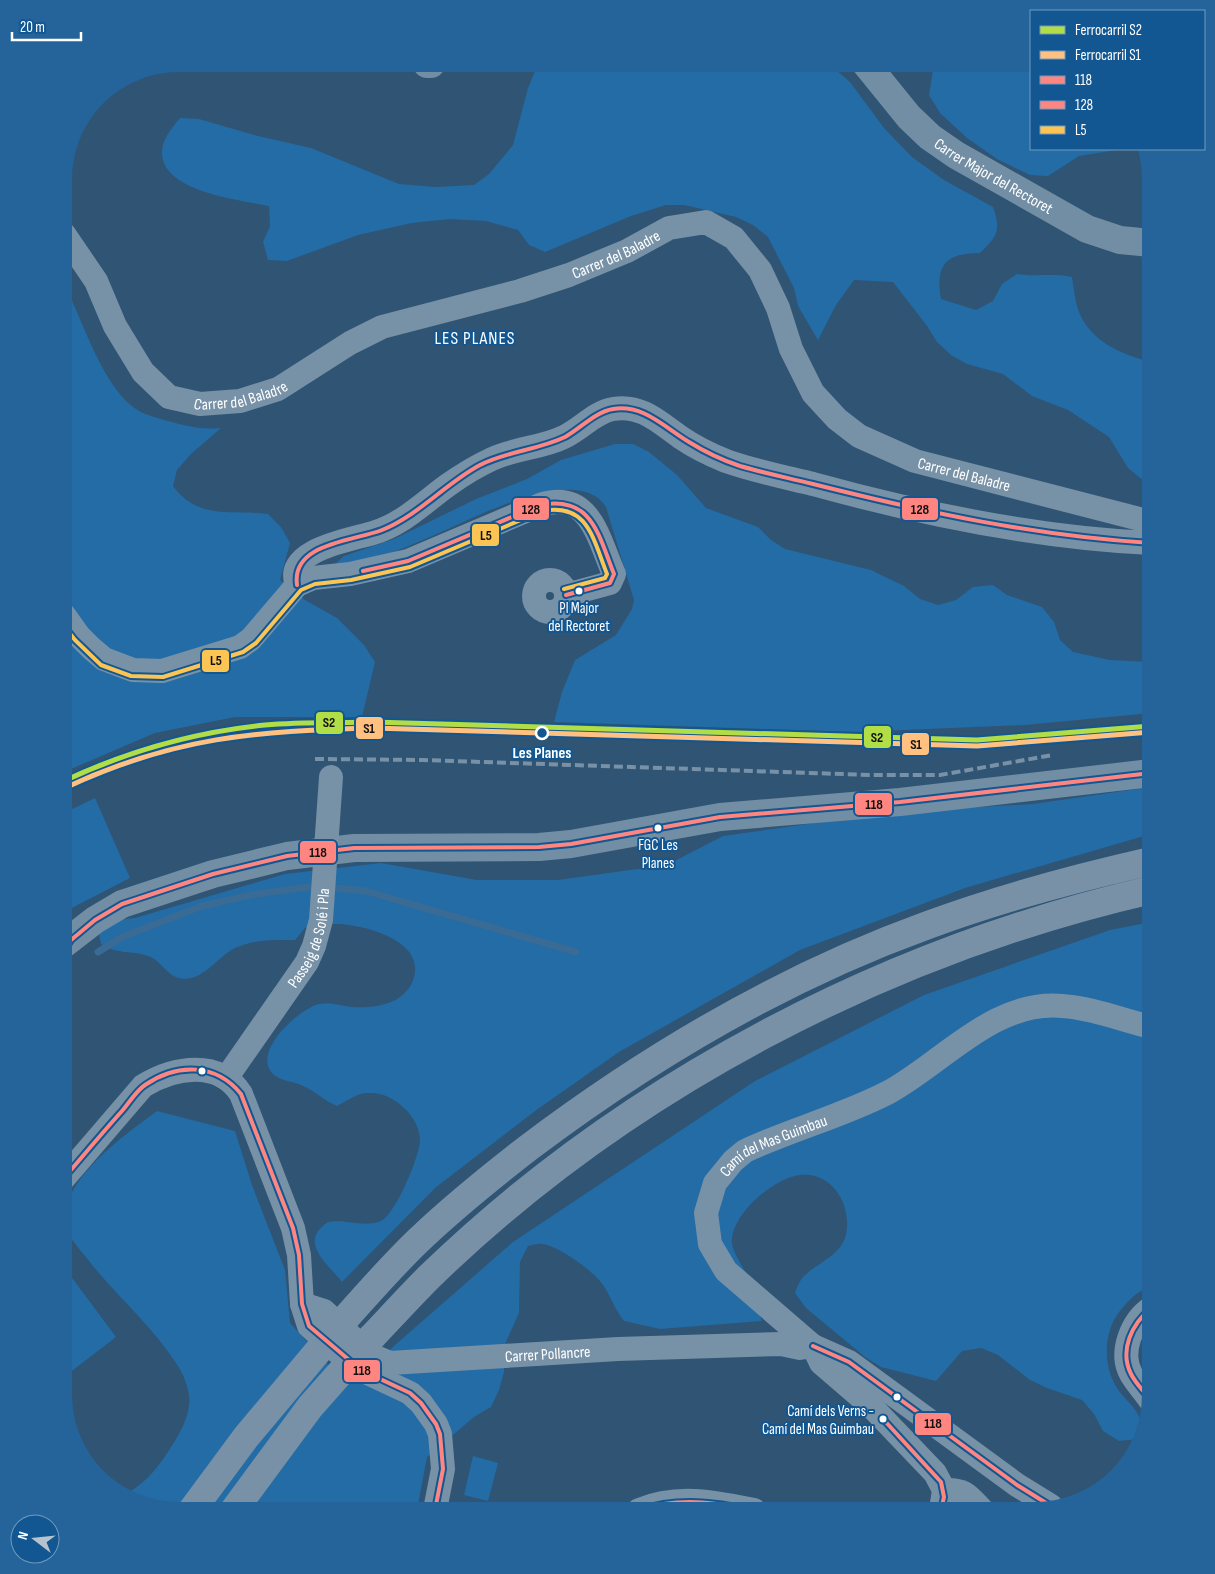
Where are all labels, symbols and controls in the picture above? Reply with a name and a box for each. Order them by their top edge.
scale bar [12,10,81,42]
legend [1030,10,1205,150]
text: 20 m [20,18,45,37]
text: Ferrocarril S2 [1075,21,1142,40]
text: Ferrocarril S1 [1075,46,1142,65]
text: 118 [1075,71,1092,90]
text: 128 [1075,96,1093,115]
text: L5 [1075,121,1087,140]
street label: Carrer Major del Rectoret [930,135,1056,219]
street label: Carrer del Baladre [569,227,664,284]
district label: LES PLANES [434,328,516,349]
street label: Carrer del Baladre [192,377,292,415]
street label: Carrer del Baladre [916,454,1012,496]
line badge: 128 [512,497,550,521]
line badge: 128 [901,497,939,521]
text: 128 [522,501,541,518]
text: 128 [911,501,930,518]
line badge: L5 [471,523,500,547]
text: L5 [480,527,492,544]
marker: Pl Major del Rectoret [574,586,584,596]
place label: Pl Major del Rectoret [548,599,610,636]
line badge: L5 [201,649,230,673]
text: L5 [210,652,222,669]
line badge: S2 [315,711,344,735]
text: S2 [323,714,335,731]
line badge: S1 [355,716,384,740]
text: S1 [363,720,375,737]
line badge: S2 [863,725,892,749]
marker: Les Planes [535,726,549,740]
text: S2 [871,729,883,746]
line badge: S1 [901,732,930,756]
text: S1 [910,736,922,753]
place label: Les Planes [513,744,571,763]
line badge: 118 [854,792,893,816]
text: 118 [865,796,883,813]
marker: FGC Les Planes [653,823,663,833]
place label: FGC Les Planes [638,836,678,873]
line badge: 118 [299,840,337,864]
text: 118 [309,844,327,861]
street label: Passeig de Solé i Pla [284,887,334,992]
unlabelled marker [197,1066,207,1076]
street label: Camí del Mas Guimbau [716,1111,830,1181]
street label: Carrer Pollancre [504,1343,591,1367]
line badge: 118 [343,1359,381,1383]
text: 118 [353,1362,371,1379]
unlabelled marker [892,1392,902,1402]
place label: Camí dels Verns - Camí del Mas Guimbau [762,1402,874,1439]
line badge: 118 [914,1412,952,1436]
marker: Camí dels Verns - Camí del Mas Guimbau [878,1414,888,1424]
text: 118 [924,1415,942,1432]
north arrow [10,1514,60,1564]
text: N [14,1530,32,1541]

